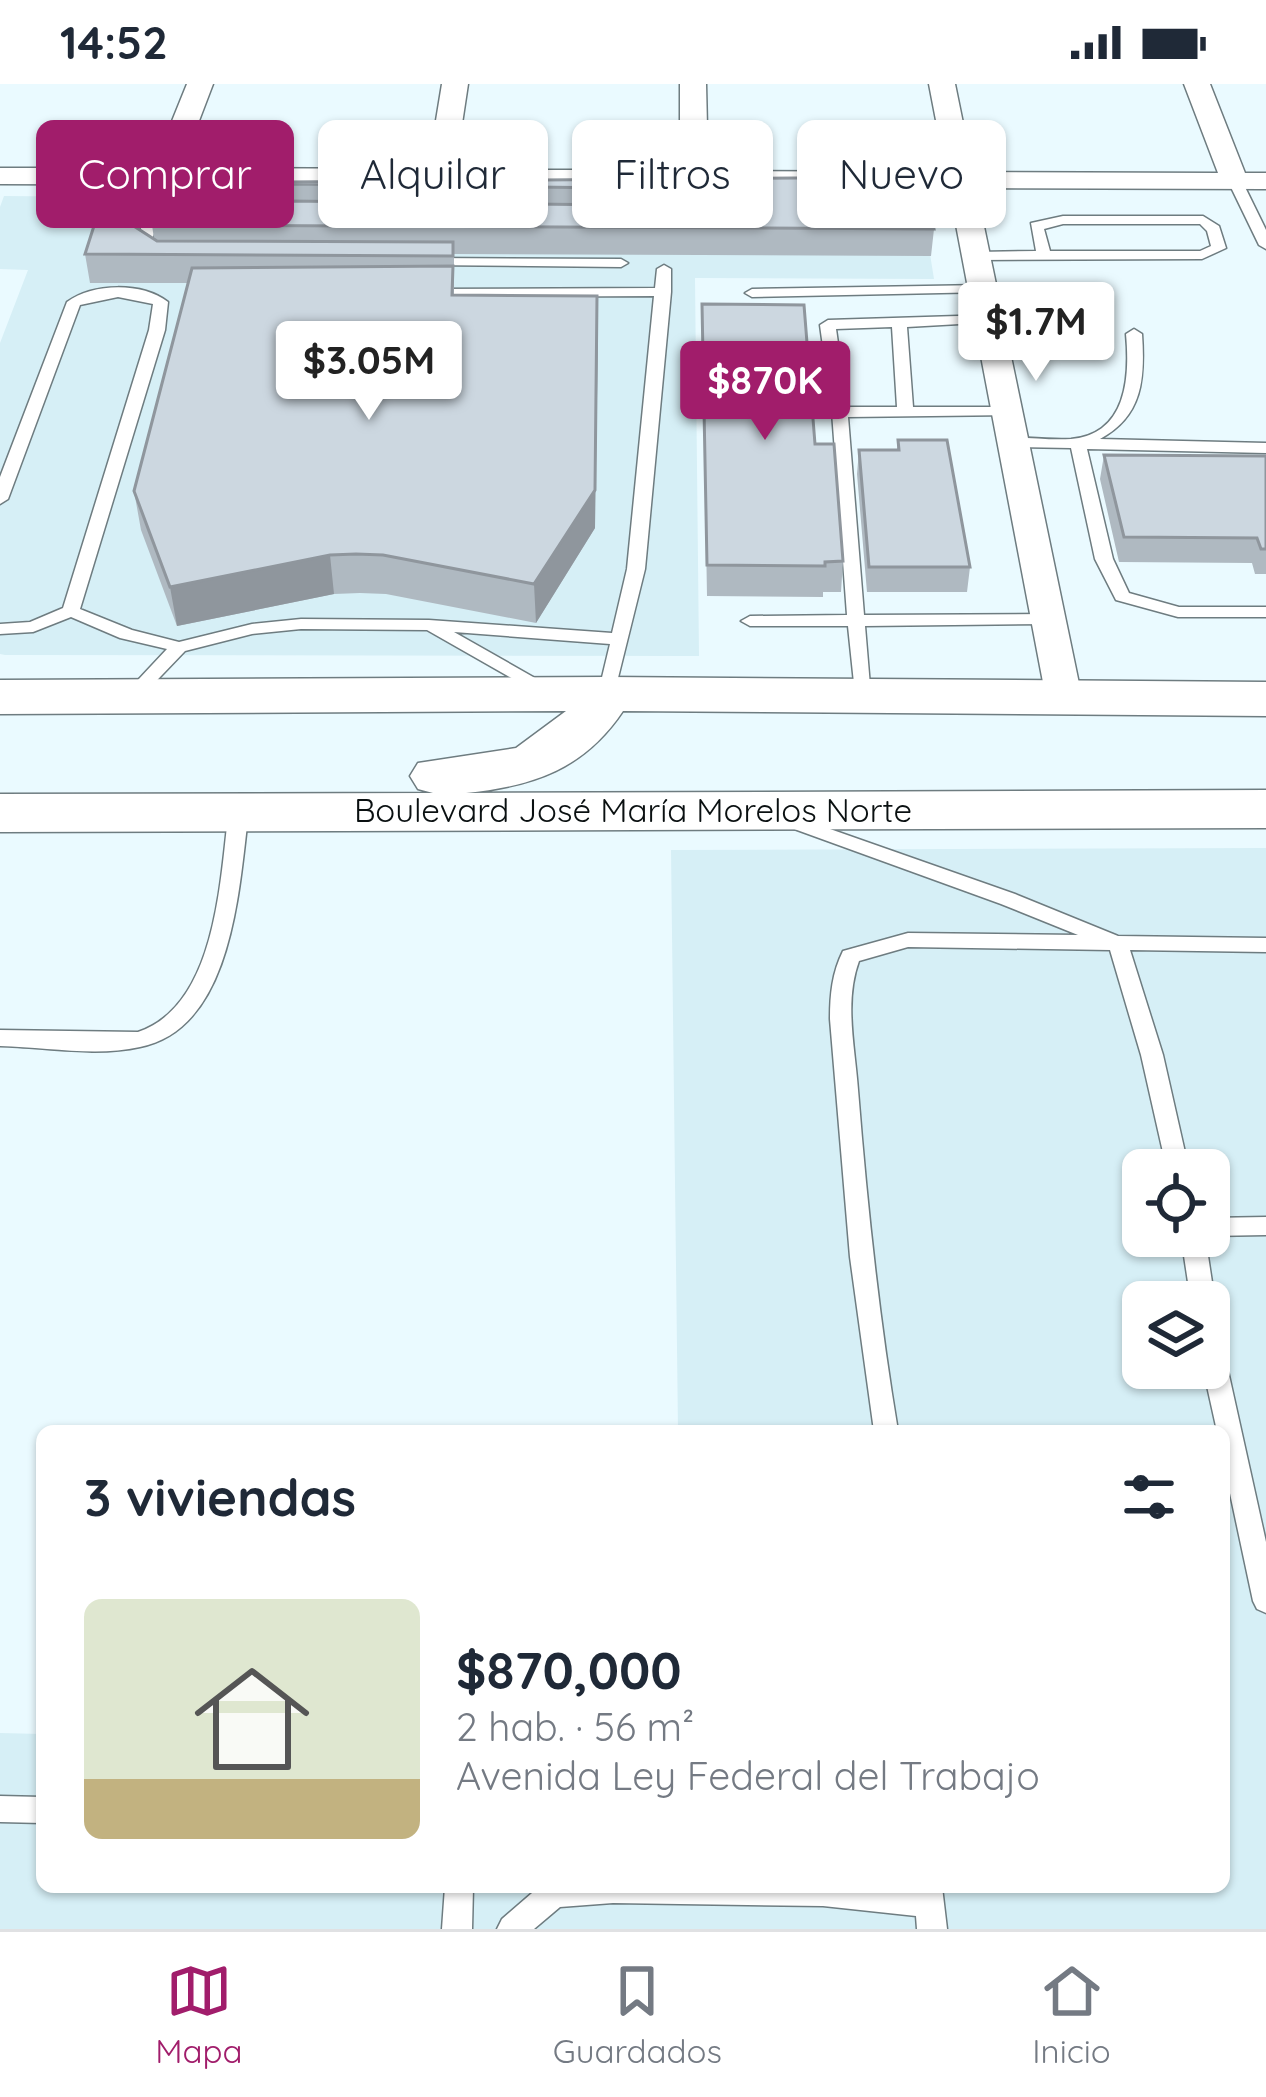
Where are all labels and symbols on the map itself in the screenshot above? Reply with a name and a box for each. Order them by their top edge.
pin: $1.7M [952,282,1120,384]
pin: $3.05M [271,321,467,423]
pin: $870K [681,341,849,443]
street label: Boulevard José María Morelos Norte [354,789,912,830]

